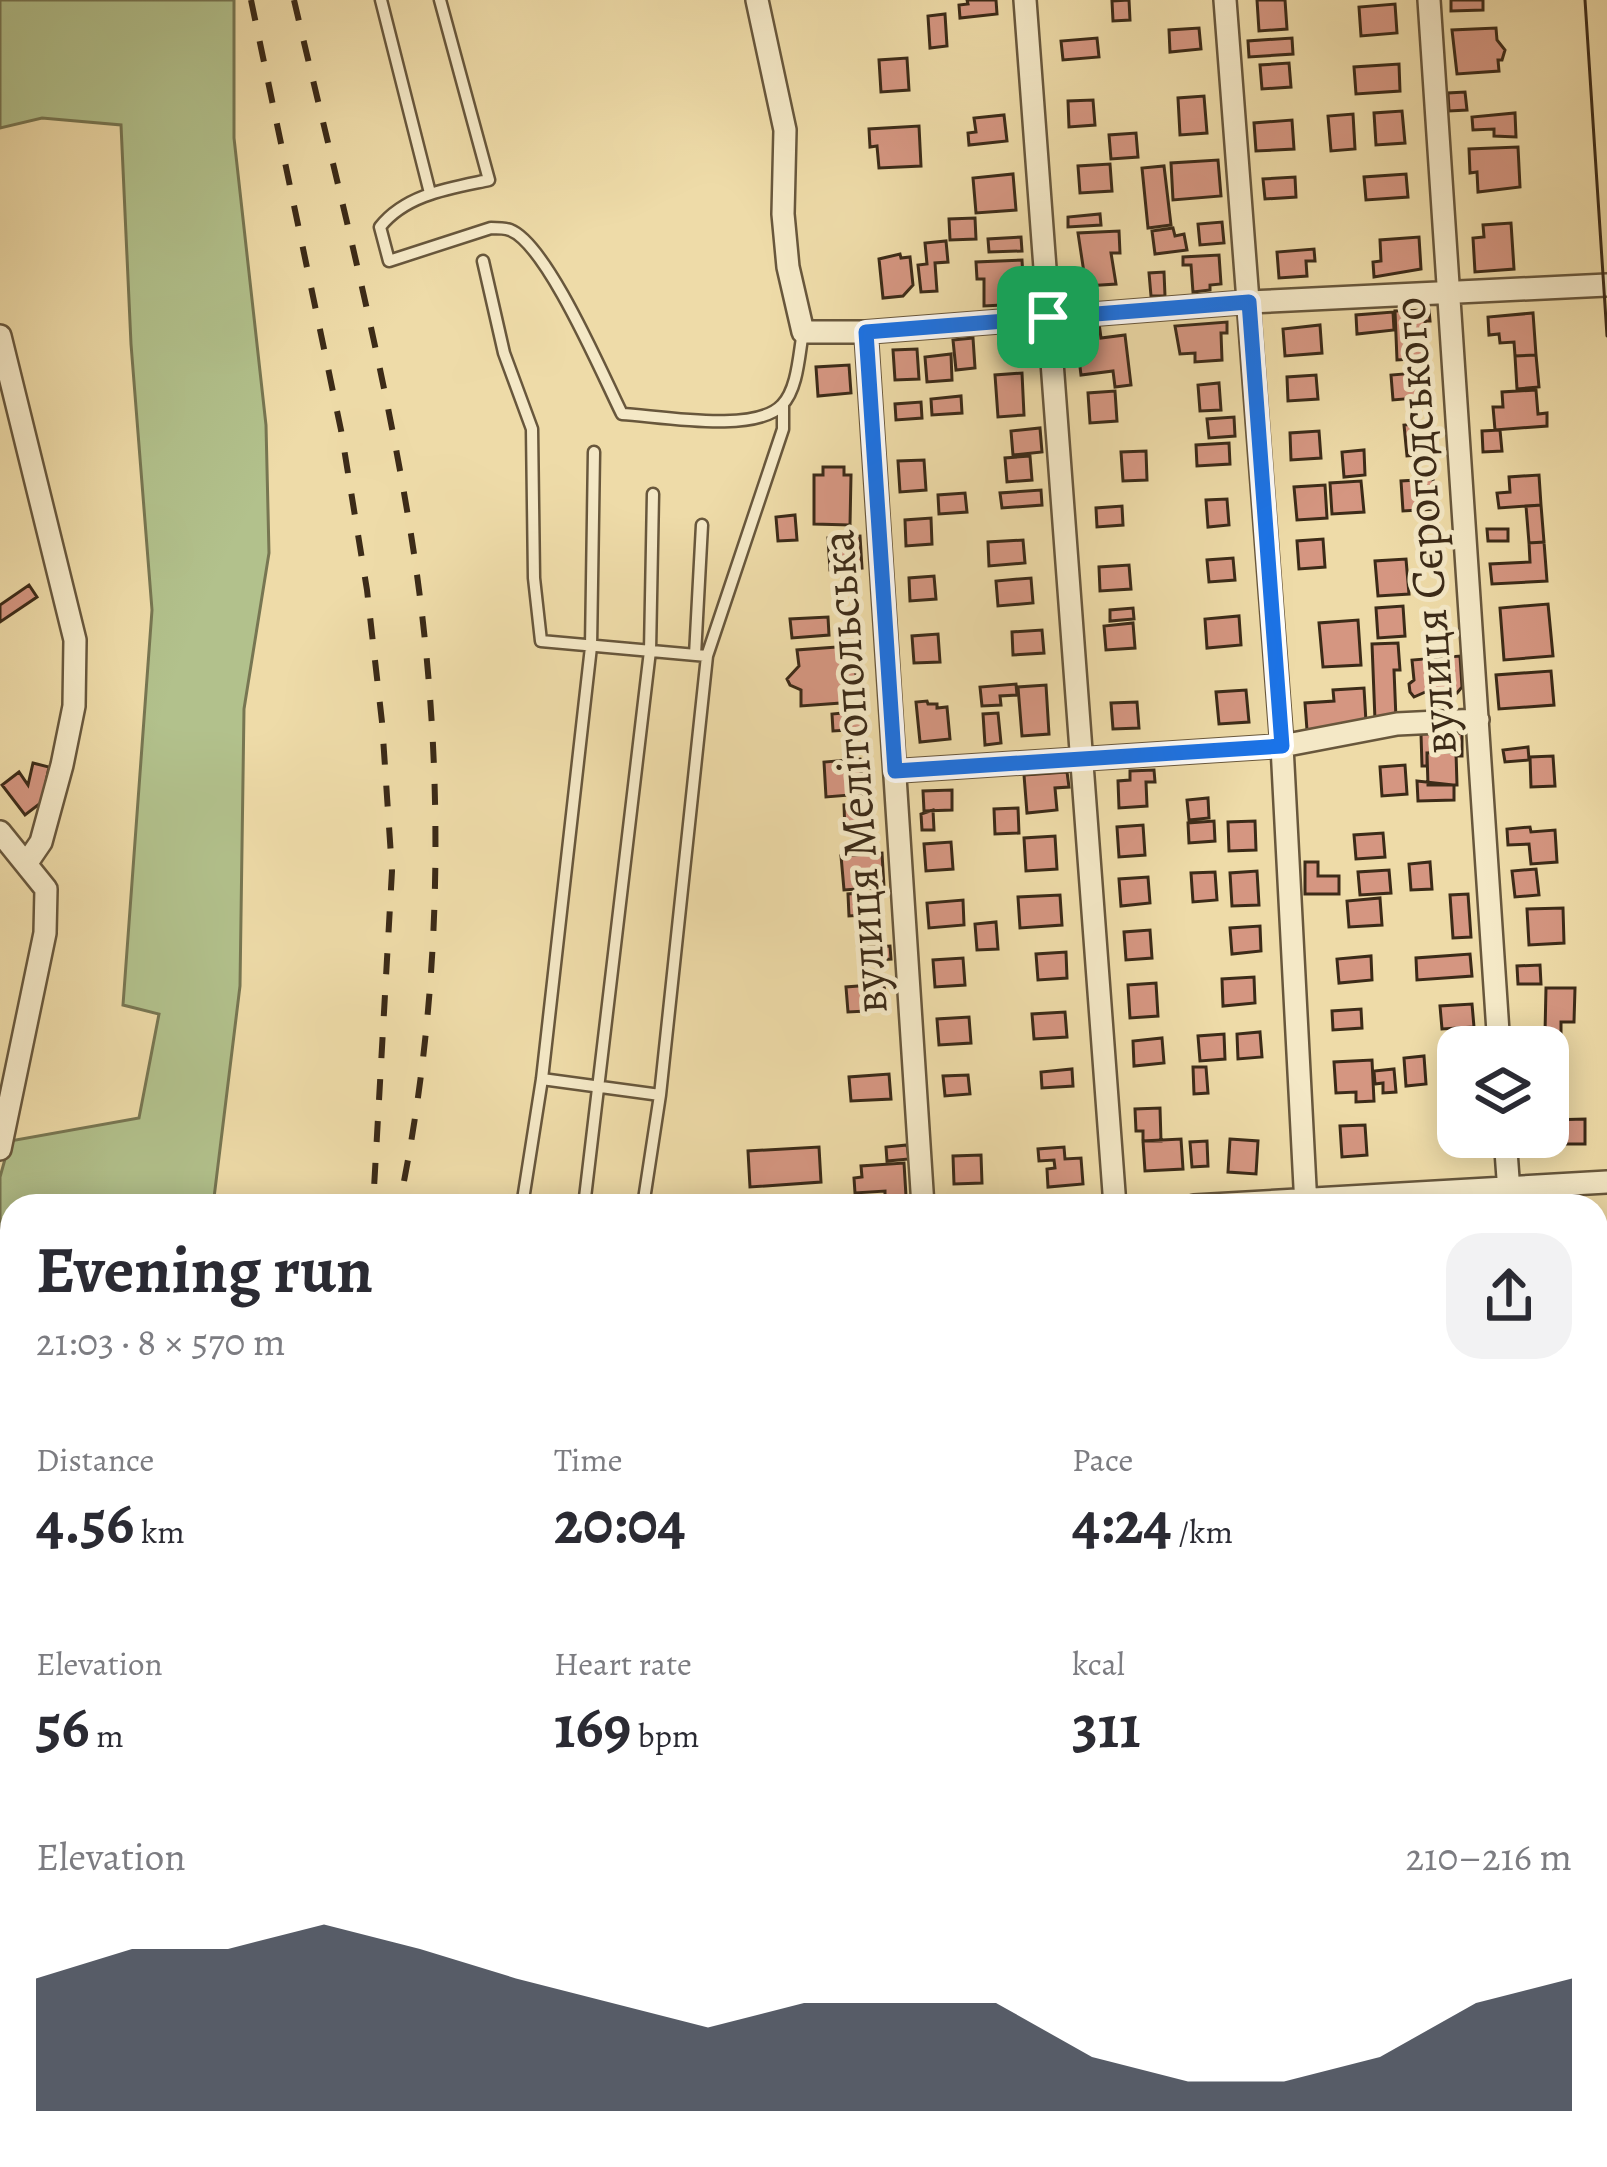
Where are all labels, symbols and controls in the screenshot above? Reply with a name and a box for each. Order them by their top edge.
pin [997,266,1099,368]
icon: arrive [1015,284,1081,350]
street label: вулиця Сєрогодського [1375,295,1473,757]
street label: вулиця Мелітопольська [804,528,904,1016]
map controls [1437,1026,1569,1158]
button: layers [1437,1026,1569,1158]
text: Evening run [36,1225,373,1315]
button: share [1446,1233,1572,1359]
text: 21:03 · 8 × 570 m [36,1315,286,1368]
text: Distance [36,1437,154,1482]
text: Time [554,1437,623,1482]
text: Pace [1072,1437,1133,1482]
text: 4.56 [36,1482,134,1564]
text: 20:04 [554,1482,686,1564]
text: 4:24 [1072,1482,1172,1564]
text: km [134,1509,185,1554]
text: /km [1172,1509,1233,1554]
text: Elevation [36,1641,163,1686]
text: Heart rate [554,1641,692,1686]
text: kcal [1072,1641,1125,1686]
text: 56 [36,1686,90,1768]
text: 169 [554,1686,631,1768]
text: 311 [1072,1686,1141,1768]
text: m [90,1713,124,1758]
text: bpm [631,1713,699,1758]
text: Elevation [36,1830,186,1883]
text: 210–216 m [1406,1830,1572,1883]

